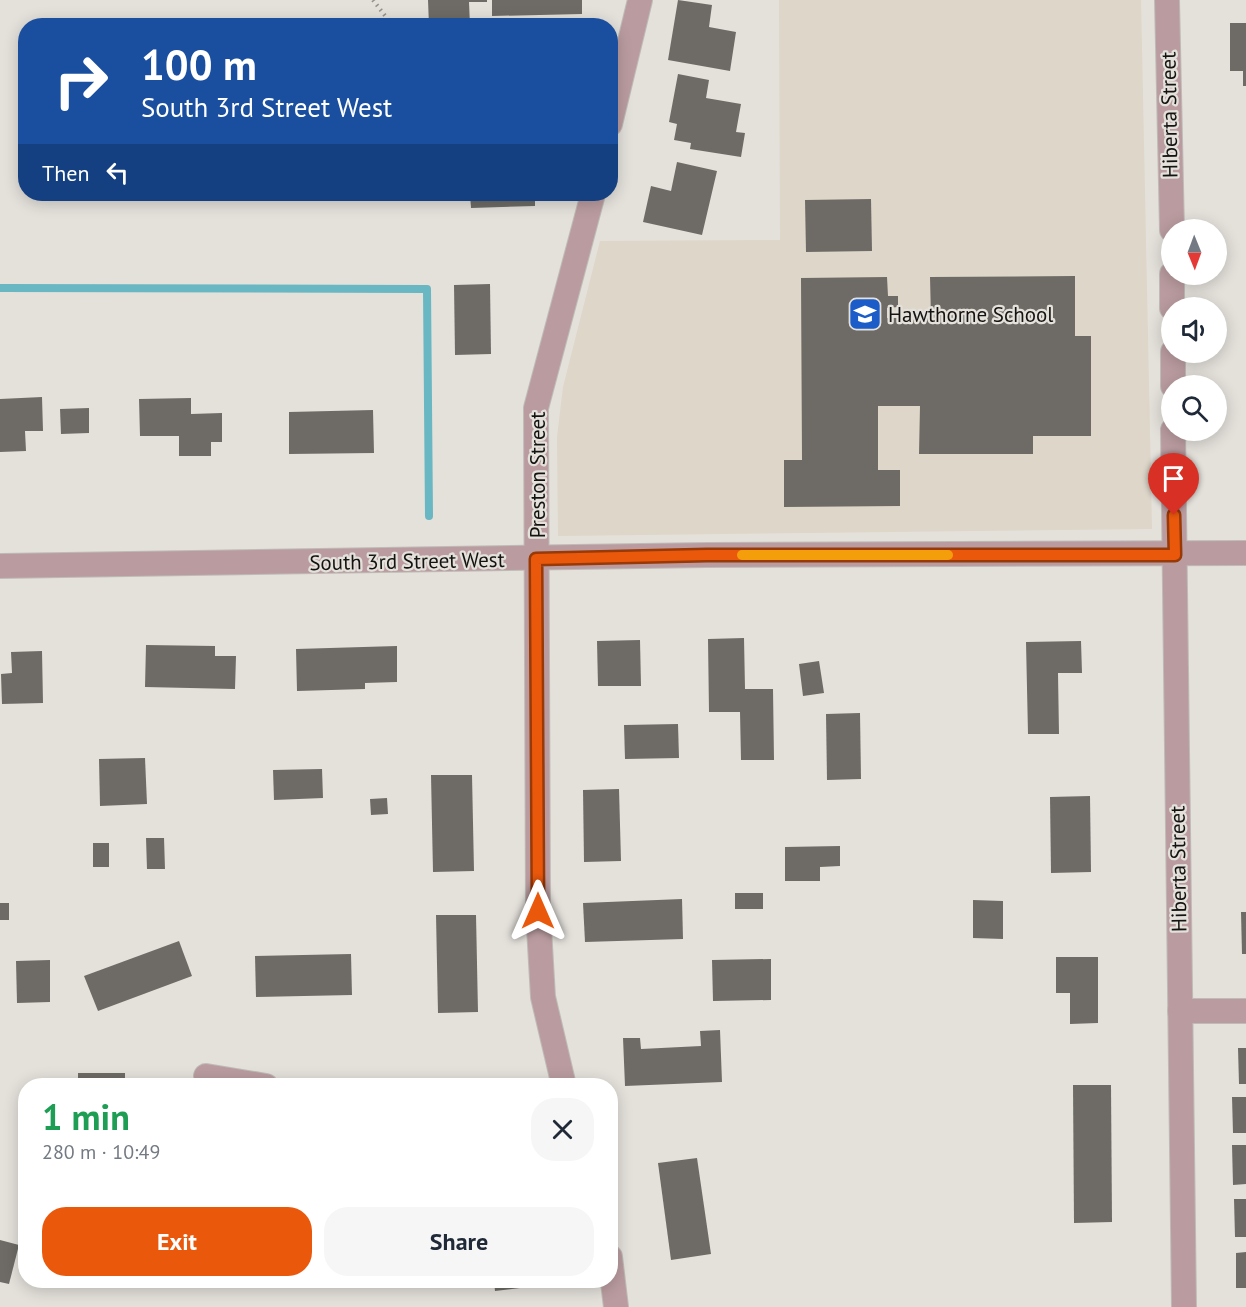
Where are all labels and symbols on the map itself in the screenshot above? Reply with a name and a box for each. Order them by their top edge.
street label: Hiberta Street [1154,52,1184,178]
north arrow [1161,219,1227,285]
school or university icon: Hawthorne School [847,296,883,332]
place label: Hawthorne School [888,301,1053,328]
street label: Preston Street [524,412,551,538]
pin [1148,453,1199,515]
street label: South 3rd Street West [309,546,505,576]
street label: Hiberta Street [1163,806,1193,932]
position arrow [506,879,570,943]

